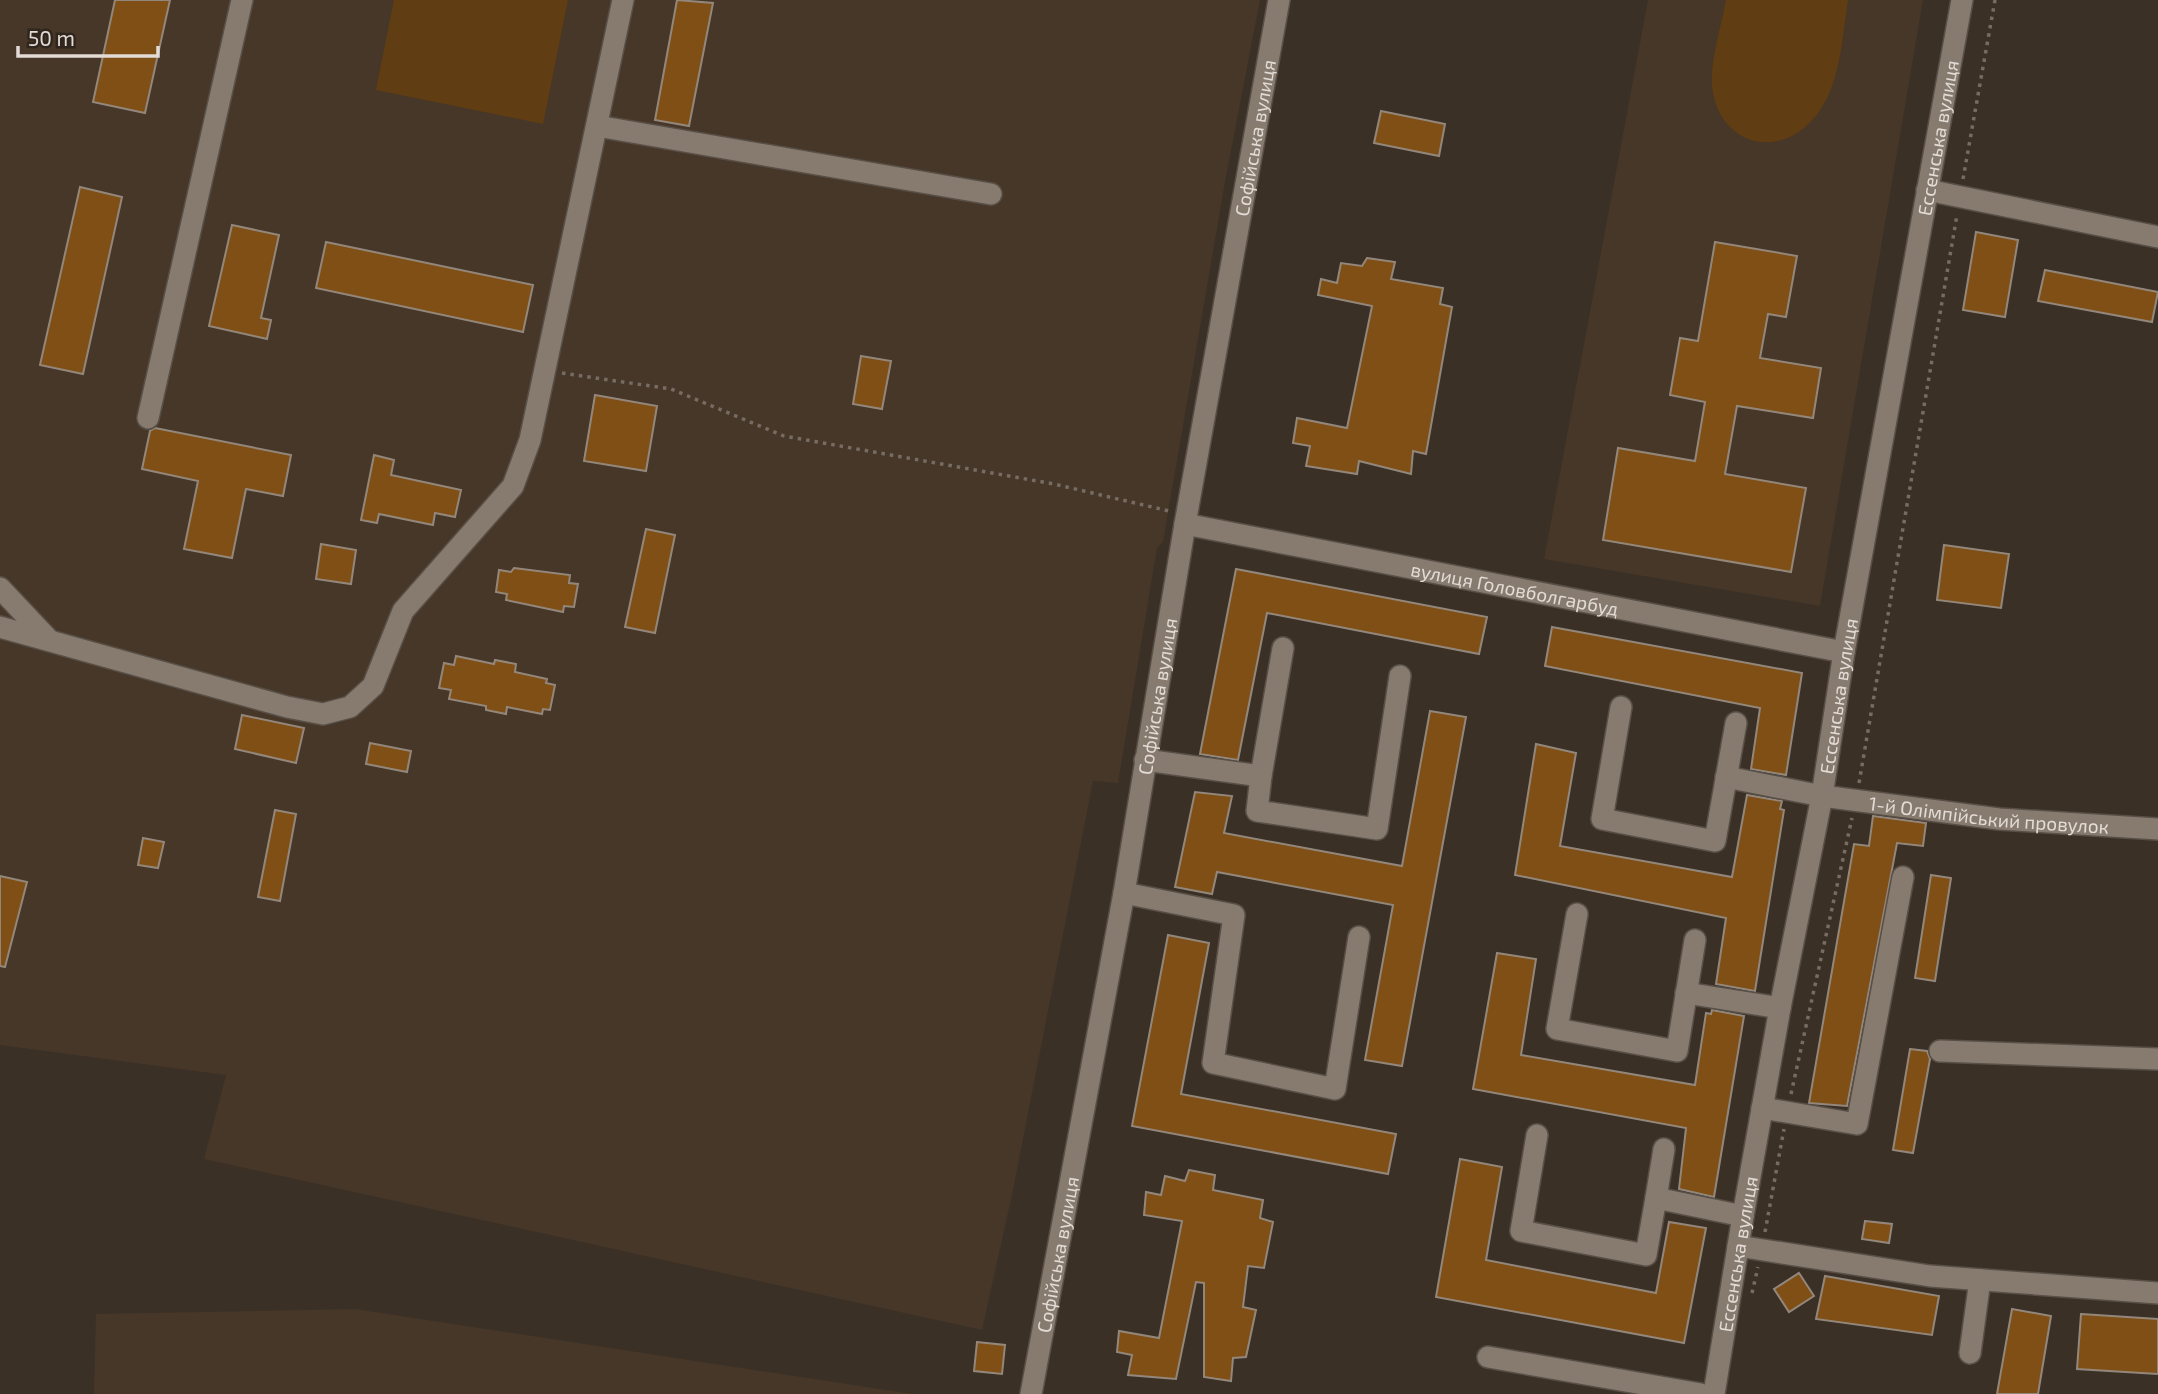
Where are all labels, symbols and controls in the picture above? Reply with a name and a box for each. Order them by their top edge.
scale bar [18,14,158,58]
text: 50 m [28,25,75,50]
street label: Софійська вулиця [1229,58,1280,218]
street label: Ессенська вулиця [1912,58,1962,217]
street label: вулиця Головболгарбуд [1409,557,1621,619]
street label: Софійська вулиця [1132,616,1181,776]
street label: Ессенська вулиця [1814,616,1861,776]
street label: 1-й Олімпійський провулок [1868,791,2110,837]
street label: Софійська вулиця [1031,1174,1083,1334]
street label: Ессенська вулиця [1713,1174,1761,1334]

